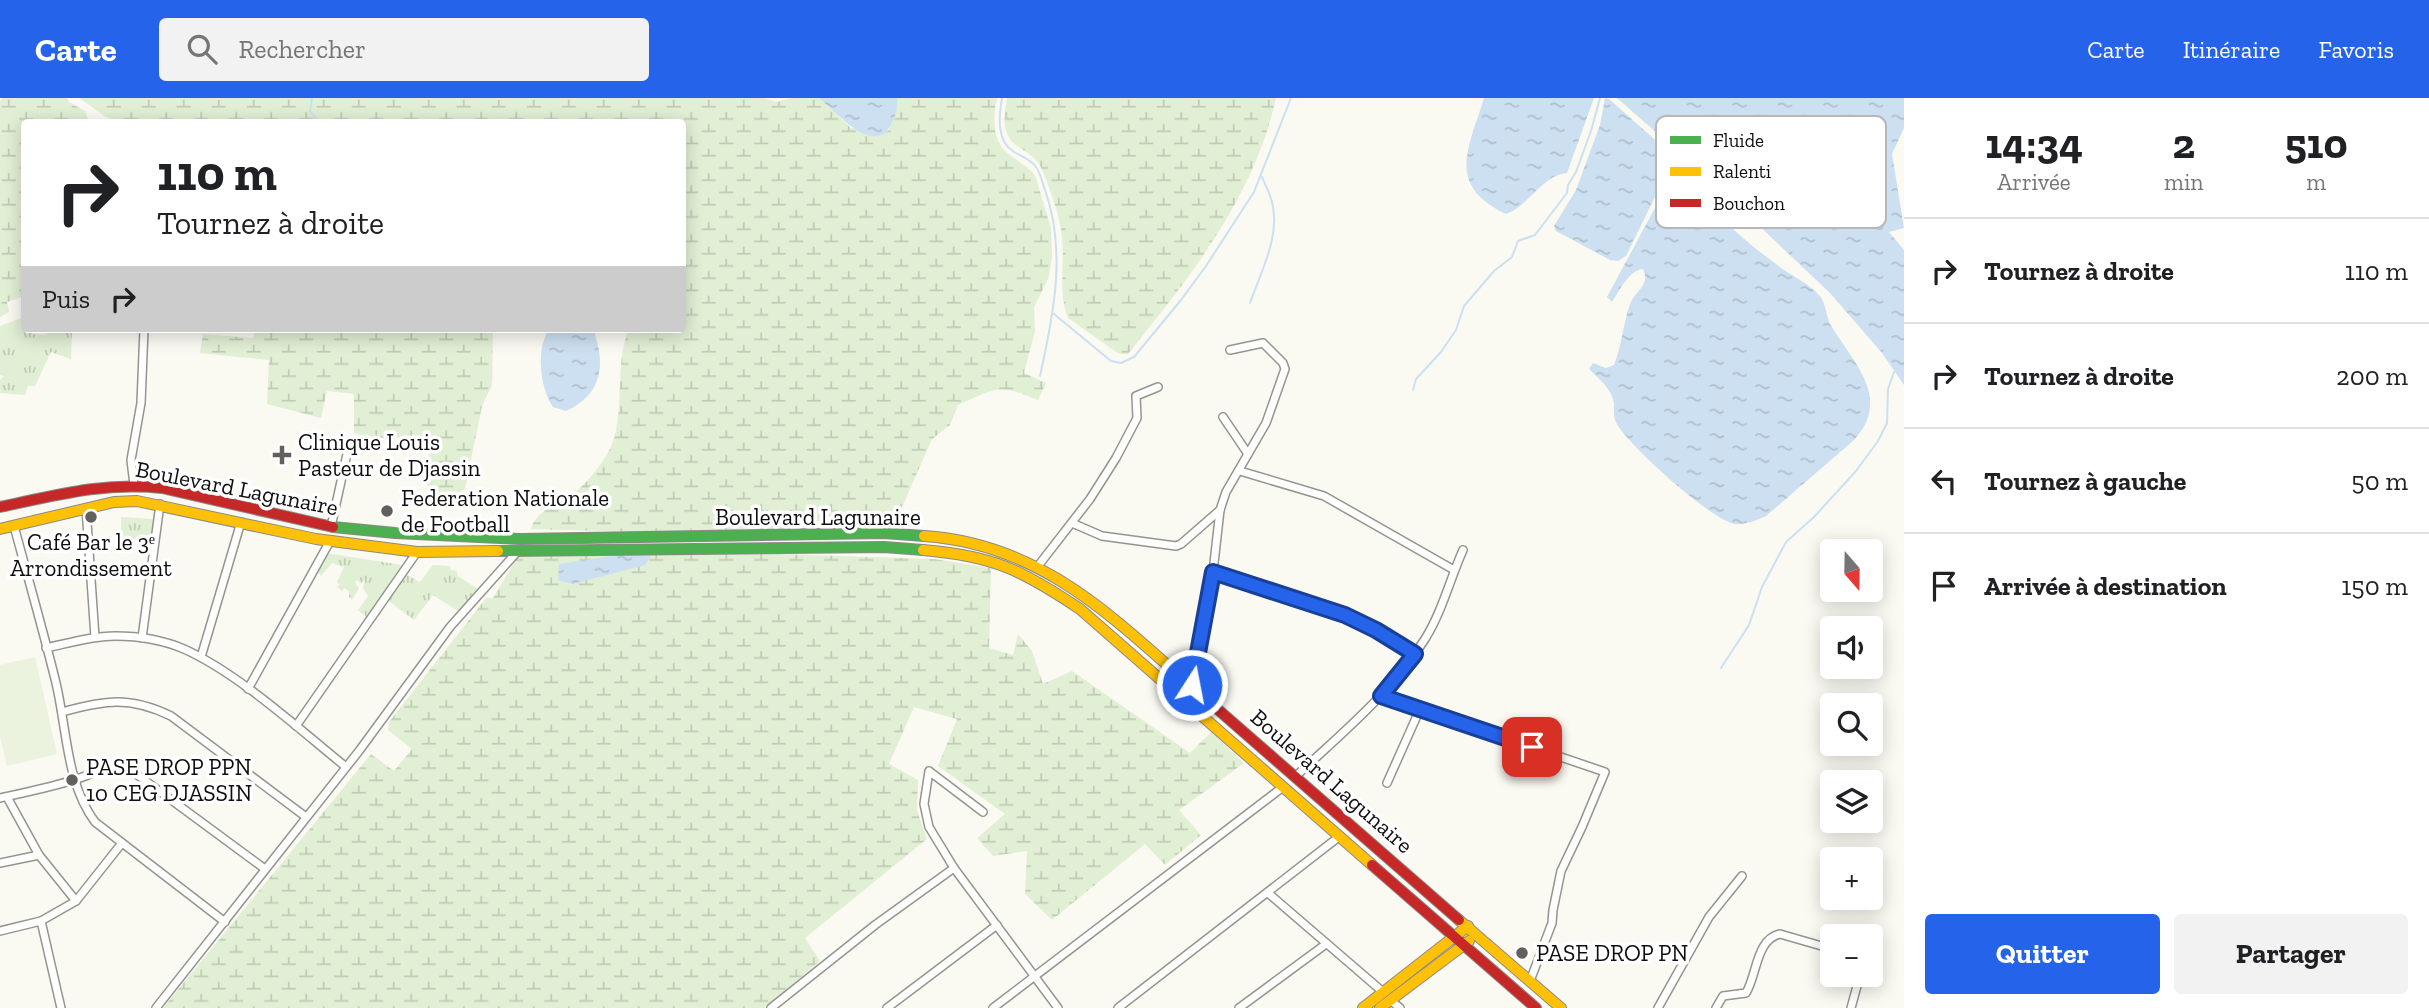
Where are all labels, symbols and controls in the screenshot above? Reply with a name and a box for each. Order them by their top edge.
search box [159,18,649,81]
text: Carte [35,30,117,69]
icon: search [183,30,221,68]
text: Rechercher [239,33,366,65]
text: Carte [2087,35,2145,64]
text: Itinéraire [2183,35,2280,64]
text: Favoris [2318,35,2394,64]
legend [1656,116,1886,228]
text: 14:34 [1985,118,2083,169]
text: 2 [2172,118,2195,169]
text: 510 [2285,118,2348,169]
text: Fluide [1713,129,1764,152]
text: 110 m [157,144,277,203]
icon: right [42,147,133,238]
text: Ralenti [1713,160,1771,183]
text: Arrivée [1997,168,2071,196]
text: min [2164,168,2204,196]
text: m [2306,168,2326,196]
text: Bouchon [1713,192,1785,215]
text: Tournez à droite [157,204,384,242]
icon: right [1925,252,1963,290]
text: Tournez à droite [1984,255,2174,287]
text: 110 m [2345,255,2408,287]
icon: right [104,280,142,318]
text: Puis [42,283,90,315]
icon: right [1925,357,1963,395]
text: Tournez à droite [1984,360,2174,392]
text: 200 m [2336,360,2408,392]
place label: Clinique Louis Pasteur de Djassin [298,428,481,482]
marker: Clinique Louis Pasteur de Djassin [272,445,292,465]
street label: Boulevard Lagunaire [133,455,341,521]
icon: left [1925,462,1963,500]
text: Tournez à gauche [1984,465,2186,497]
text: 50 m [2351,465,2408,497]
place label: Federation Nationale de Football [401,484,609,538]
marker: Federation Nationale de Football [379,503,395,519]
street label: Boulevard Lagunaire [715,503,921,531]
marker: Café Bar le 3ᵉ Arrondissement [83,509,99,525]
place label: Café Bar le 3ᵉ Arrondissement [10,528,172,582]
north arrow [1820,539,1883,602]
map controls [1820,539,1883,987]
icon: arrive [1925,567,1963,605]
text: Arrivée à destination [1984,570,2227,602]
text: 150 m [2341,570,2408,602]
button: sound [1820,616,1883,679]
position arrow [1155,648,1229,722]
button: search [1820,693,1883,756]
street label: Boulevard Lagunaire [1245,703,1419,859]
pin [1502,717,1562,777]
icon: arrive [1513,728,1551,766]
place label: PASE DROP PPN 10 CEG DJASSIN [86,753,252,807]
button: layers [1820,770,1883,833]
marker: PASE DROP PPN 10 CEG DJASSIN [64,772,80,788]
button: + [1820,847,1883,910]
button: Quitter [1925,914,2160,994]
button: Partager [2174,914,2408,994]
button: − [1820,924,1883,987]
place label: PASE DROP PN [1536,939,1688,967]
marker: PASE DROP PN [1514,945,1530,961]

